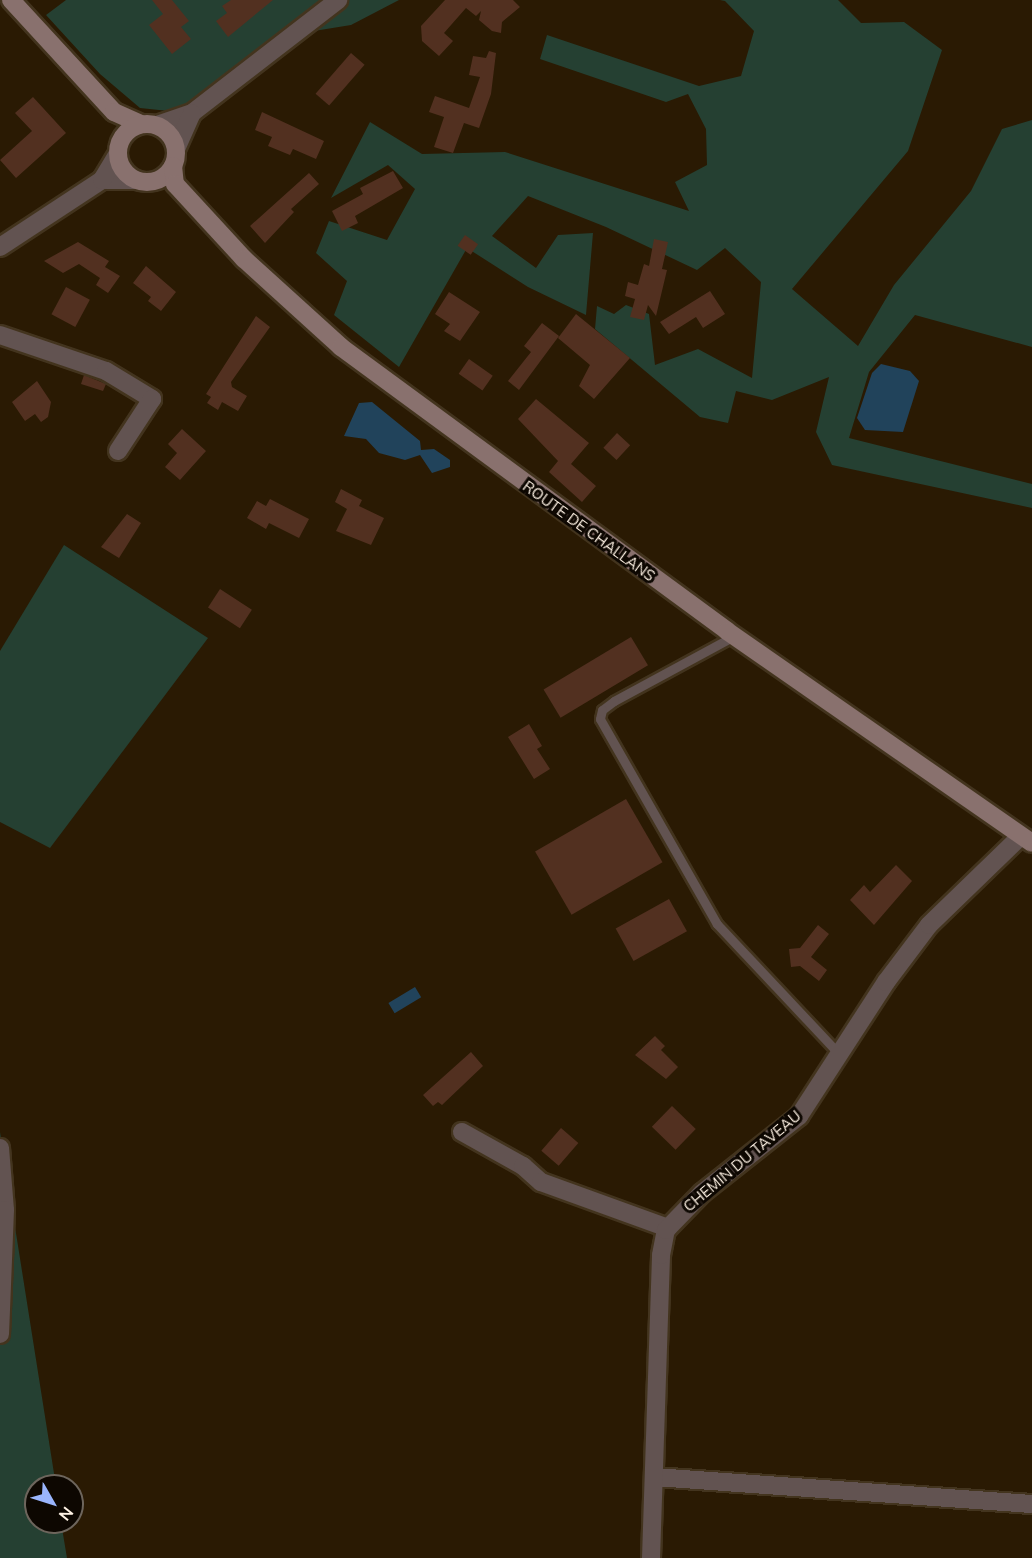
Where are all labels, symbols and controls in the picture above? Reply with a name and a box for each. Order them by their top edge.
street label: ROUTE DE CHALLANS [519,477,659,585]
street label: CHEMIN DU TAVEAU [680,1107,804,1215]
north arrow [24,1474,84,1534]
text: N [55,1503,78,1525]

